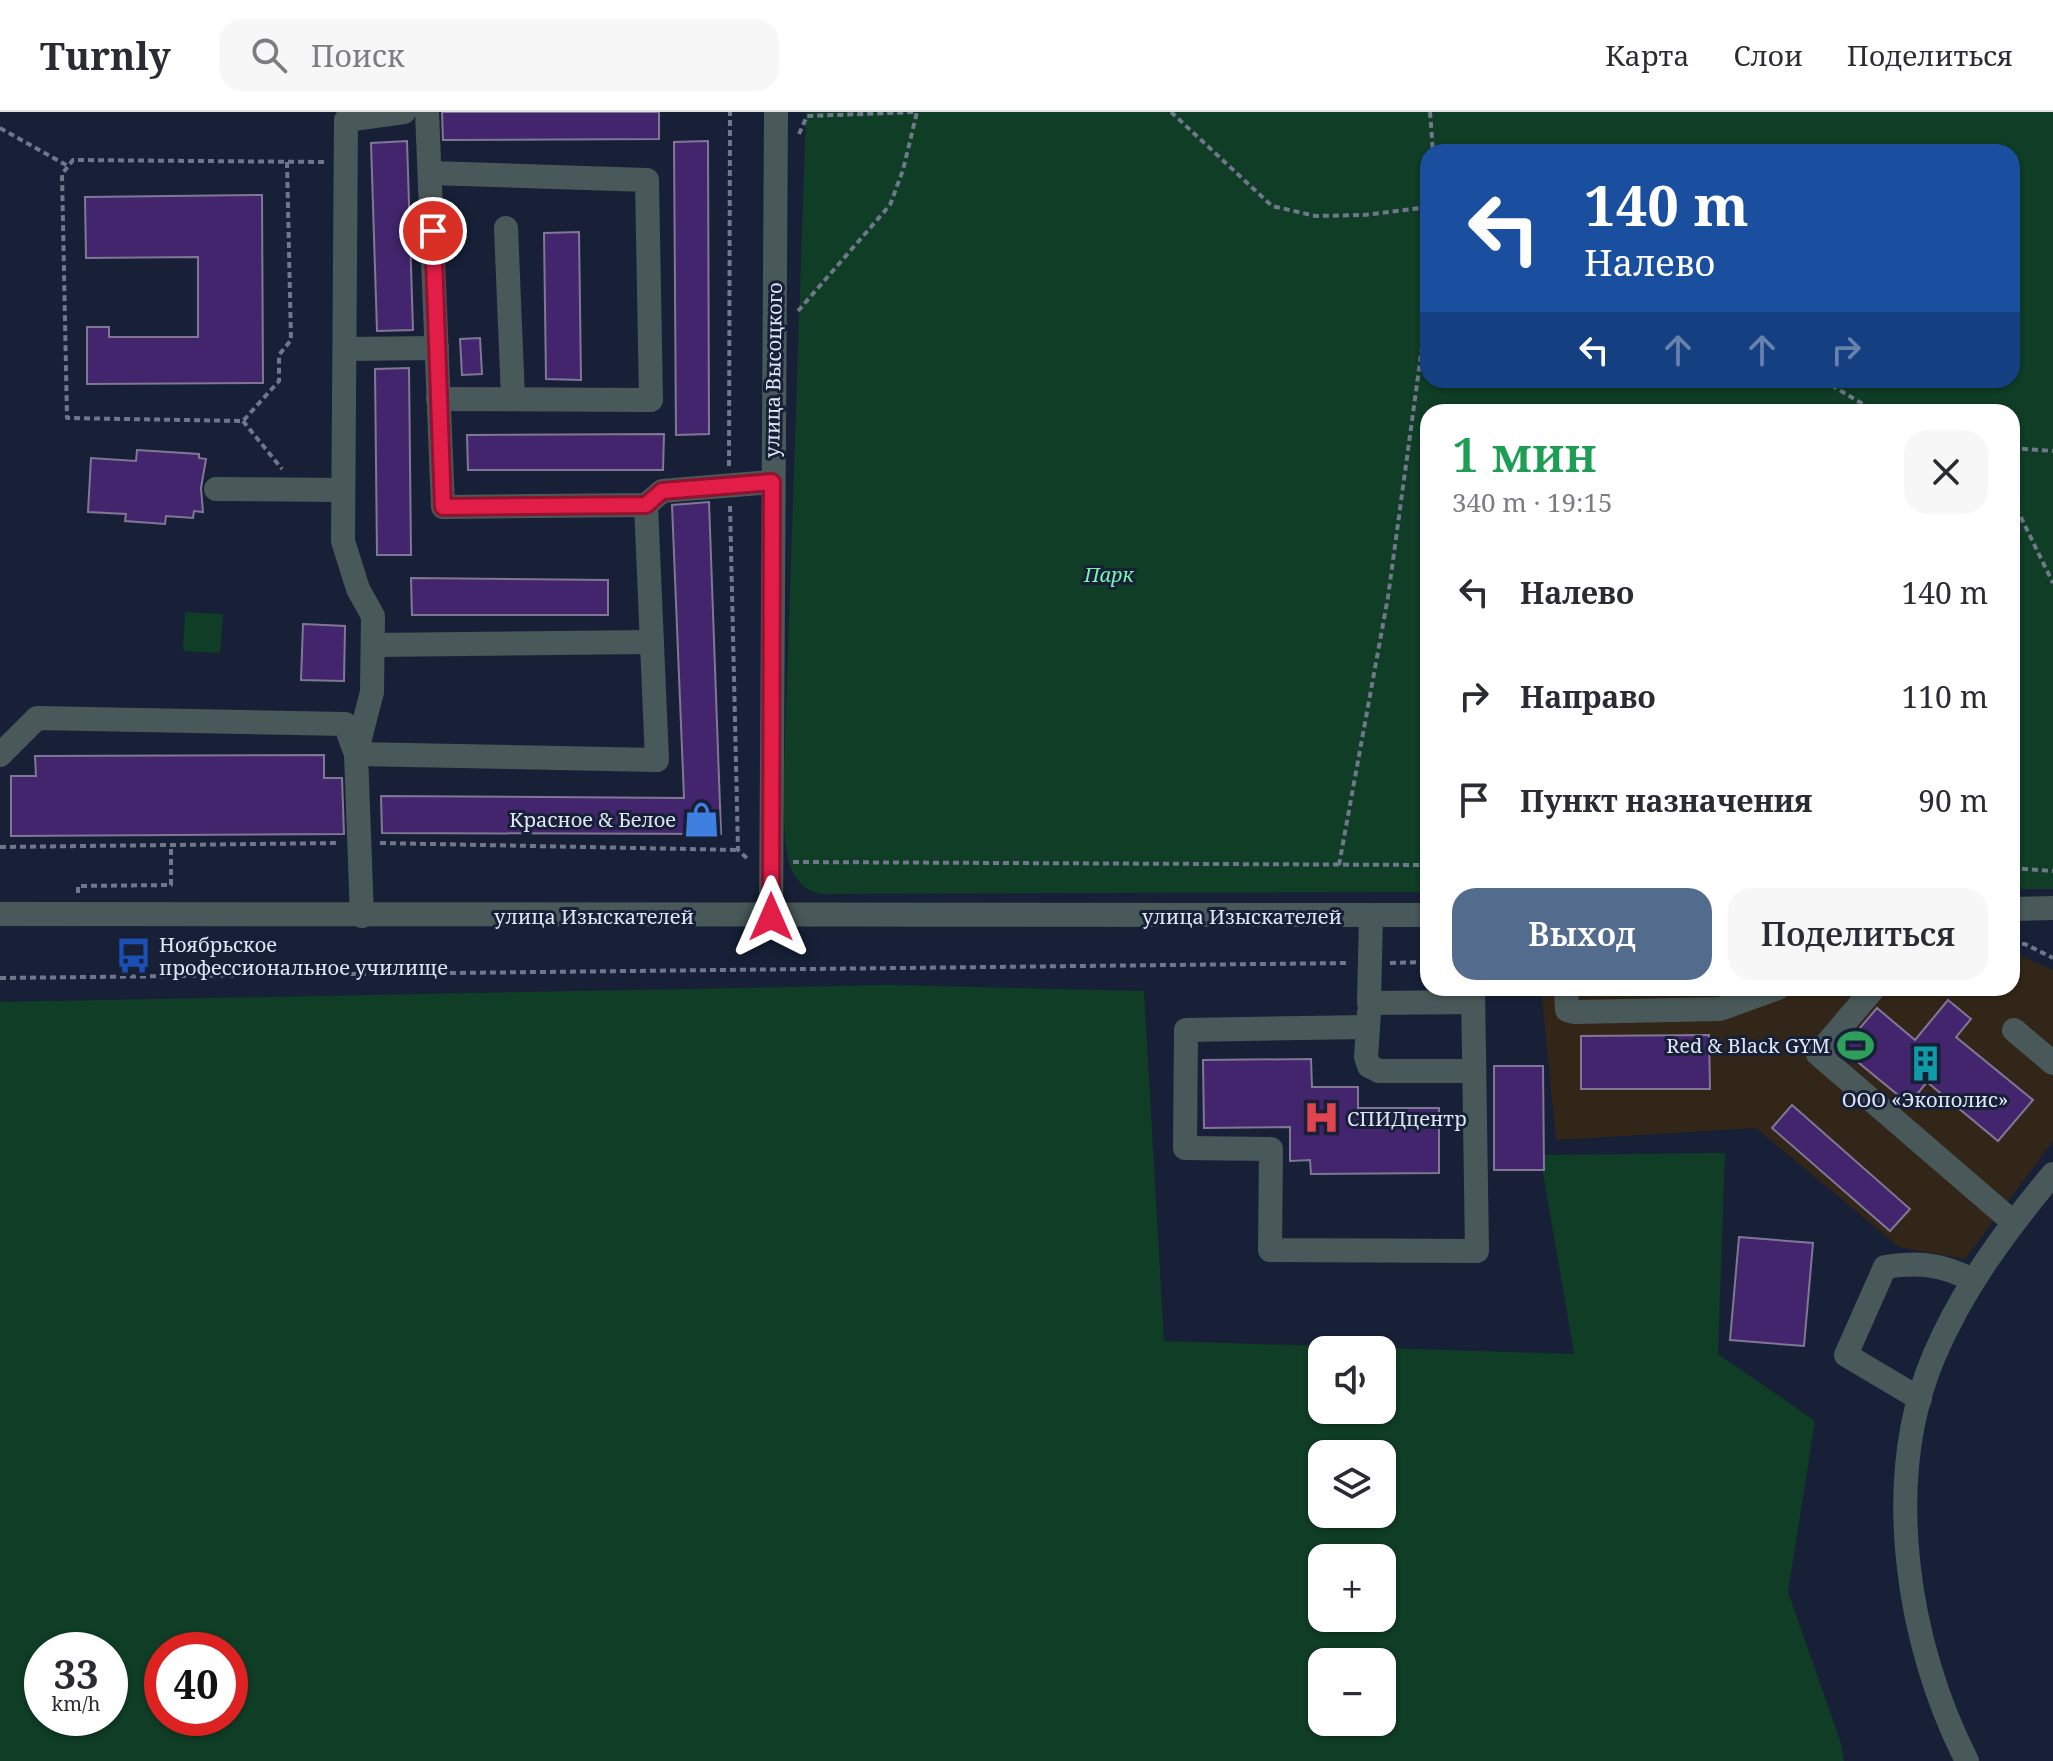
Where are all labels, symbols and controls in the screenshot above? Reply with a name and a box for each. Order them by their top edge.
search box [219,19,779,91]
text: Turnly [40,29,171,81]
icon: search [247,33,291,77]
text: Поиск [311,35,405,76]
text: Карта [1605,36,1689,74]
text: Слои [1733,36,1803,74]
text: Поделиться [1847,36,2013,74]
text: 140 m [1584,166,1749,242]
icon: left [1452,176,1556,280]
pin [399,197,467,265]
icon: arrive [411,209,455,253]
text: Налево [1584,238,1715,287]
street label: улица Высоцкого [758,282,788,458]
icon: left [1572,328,1616,372]
icon: ahead [1656,328,1700,372]
icon: ahead [1740,328,1784,372]
icon: right [1824,328,1868,372]
text: 1 мин [1452,421,1597,486]
button: close [1904,430,1988,514]
text: 340 m · 19:15 [1452,484,1613,520]
park label: Парк [1083,561,1134,588]
icon: left [1452,570,1496,614]
text: Налево [1520,572,1634,613]
text: 140 m [1902,572,1988,613]
icon: right [1452,674,1496,718]
text: Направо [1520,676,1656,717]
text: 110 m [1902,676,1988,717]
icon: arrive [1452,778,1496,822]
text: Пункт назначения [1520,780,1812,821]
text: 90 m [1918,780,1988,821]
shop icon: Красное & Белое [683,800,721,838]
place label: Красное & Белое [509,806,676,833]
position arrow [729,875,813,959]
button: Выход [1452,888,1712,980]
button: Поделиться [1728,888,1988,980]
street label: улица Изыскателей [494,903,694,930]
street label: улица Изыскателей [1142,903,1342,930]
place label: Ноябрьское профессиональное училище [159,931,448,981]
bus stop icon: Ноябрьское профессиональное училище [114,937,152,975]
sports icon: Red & Black GYM [1837,1026,1875,1064]
place label: Red & Black GYM [1666,1032,1830,1059]
building icon: ООО «Экополис» [1906,1045,1944,1083]
place label: ООО «Экополис» [1842,1086,2008,1113]
hospital icon: СПИДцентр [1302,1099,1340,1137]
place label: СПИДцентр [1347,1105,1467,1132]
map controls [1308,1336,1396,1736]
button: sound [1308,1336,1396,1424]
button: layers [1308,1440,1396,1528]
button: + [1308,1544,1396,1632]
speed limit sign: 40 [144,1632,248,1736]
text: 33 [53,1646,99,1701]
button: − [1308,1648,1396,1736]
text: km/h [51,1690,101,1717]

